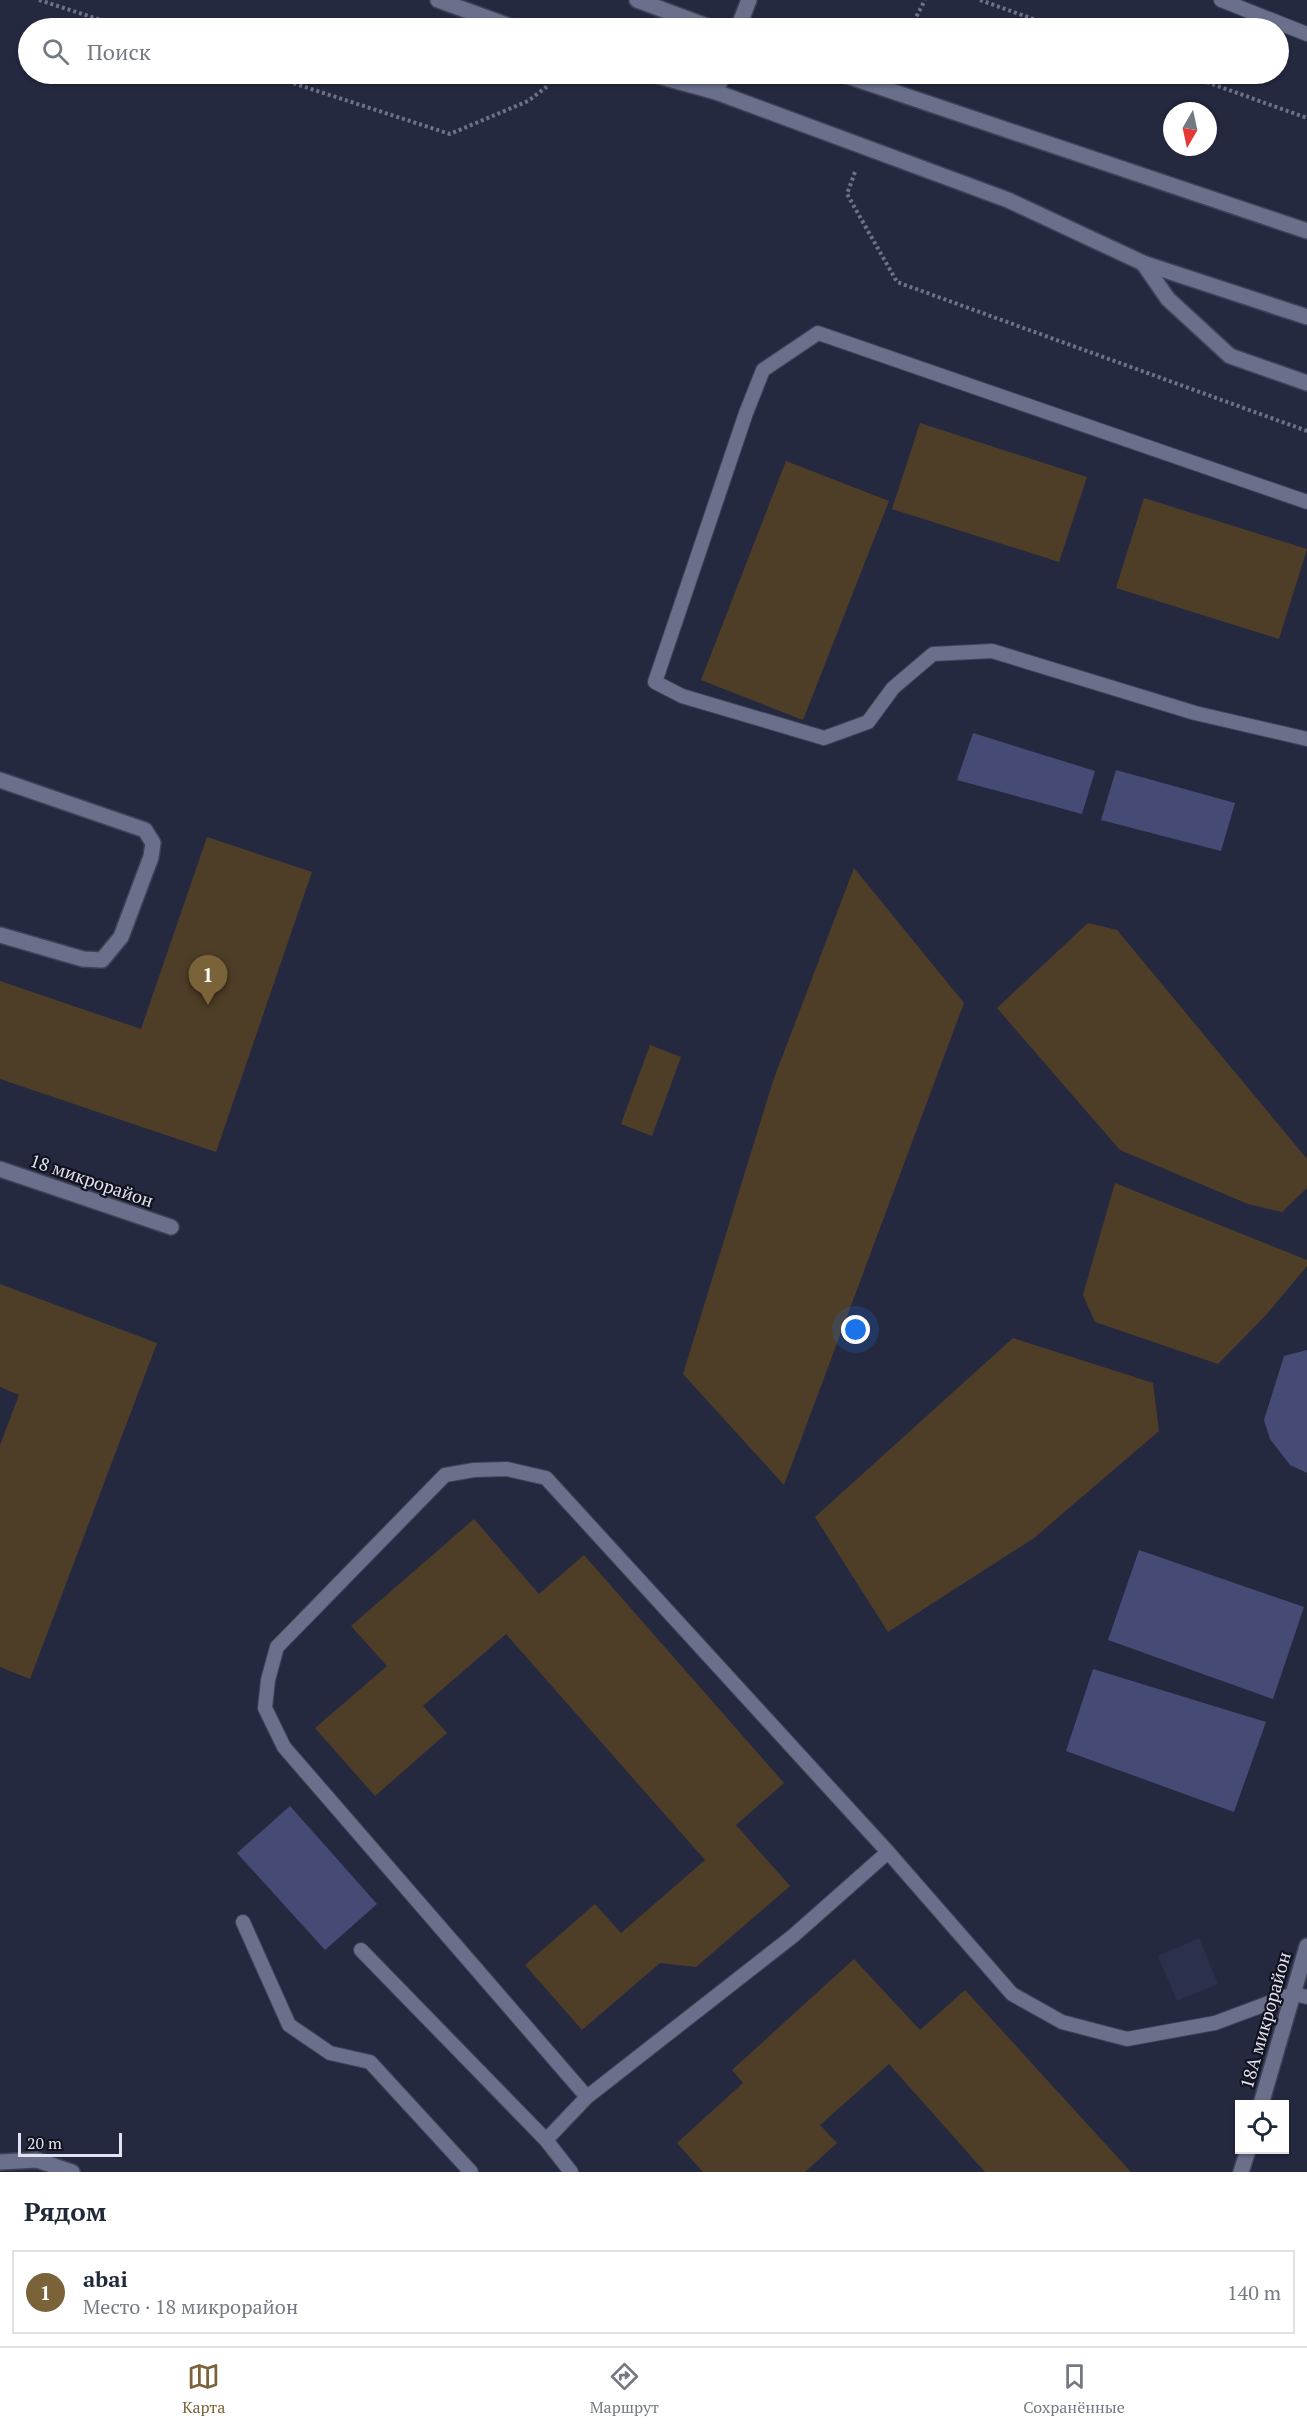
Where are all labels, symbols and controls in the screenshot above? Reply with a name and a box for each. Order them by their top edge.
search box [18,18,1289,84]
icon: search [39,35,72,68]
text: Поиск [87,37,151,66]
north arrow [1163,102,1217,156]
pin: 1 [188,956,228,1005]
street label: 18 микрорайон [27,1148,157,1212]
your location [841,1315,870,1344]
street label: 18А микрорайон [1234,1949,1296,2091]
map controls [1235,2100,1289,2154]
button: locate [1235,2100,1289,2154]
scale bar [18,2130,122,2158]
text: 20 m [27,2132,62,2154]
text: Рядом [24,2194,107,2228]
text: abai [83,2264,128,2293]
text: 1 [40,2279,51,2306]
text: 140 m [1227,2279,1281,2306]
text: Место · 18 микрорайон [83,2293,298,2320]
tab: Карта [182,2360,225,2418]
tab: Маршрут [590,2360,659,2418]
tab: Сохранённые [1023,2360,1125,2418]

